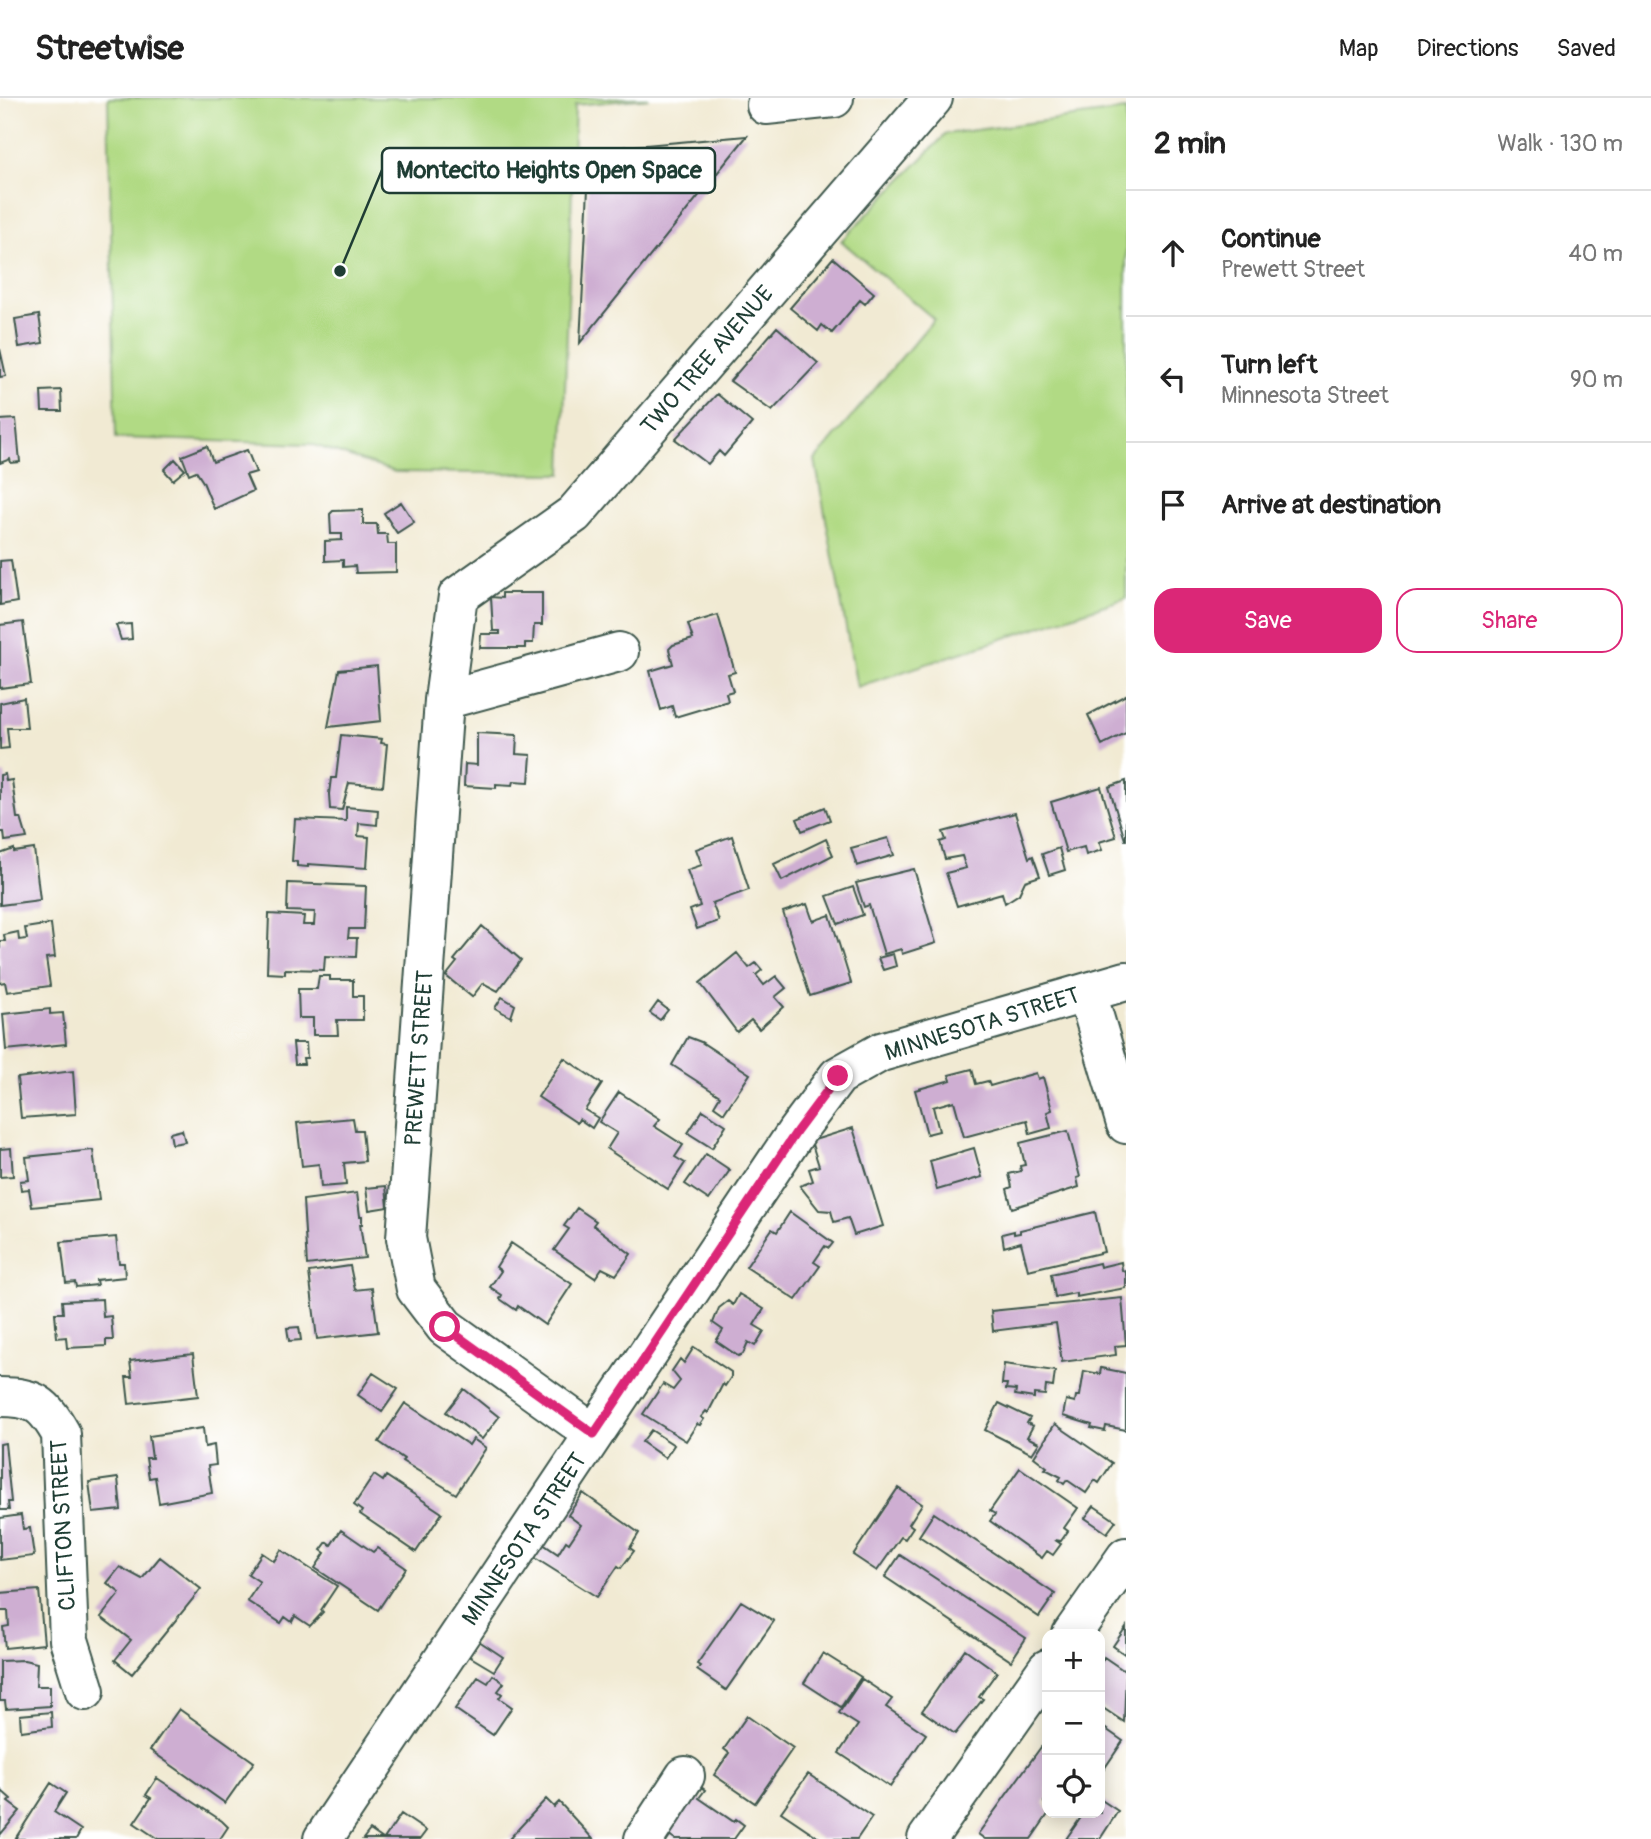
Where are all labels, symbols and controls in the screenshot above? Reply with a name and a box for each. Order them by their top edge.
text: Streetwise [35,28,184,69]
text: Map [1339,34,1379,63]
text: Directions [1417,34,1518,63]
text: Saved [1556,34,1616,63]
text: 2 min [1154,125,1226,162]
text: Walk · 130 m [1497,129,1623,158]
callout: Montecito Heights Open Space [382,148,715,193]
text: Montecito Heights Open Space [396,156,703,185]
text: Continue [1221,223,1321,255]
icon: ahead [1154,234,1192,272]
text: 40 m [1569,239,1623,268]
text: Prewett Street [1221,255,1365,284]
street label: TWO TREE AVENUE [634,280,780,440]
text: Turn left [1221,349,1317,381]
icon: left [1154,360,1192,398]
text: 90 m [1570,365,1623,394]
text: Minnesota Street [1221,381,1389,410]
icon: arrive [1154,486,1192,524]
text: Arrive at destination [1221,489,1441,521]
button: Save [1154,588,1382,653]
button: Share [1396,588,1623,653]
street label: PREWETT STREET [398,969,440,1147]
street label: MINNESOTA STREET [881,980,1083,1067]
route end [822,1060,853,1091]
route start [429,1311,460,1342]
street label: CLIFTON STREET [44,1438,82,1611]
street label: MINNESOTA STREET [455,1447,593,1631]
map controls [1042,1629,1105,1818]
button: + [1042,1629,1105,1692]
button: − [1042,1692,1105,1755]
button: locate [1042,1755,1105,1818]

